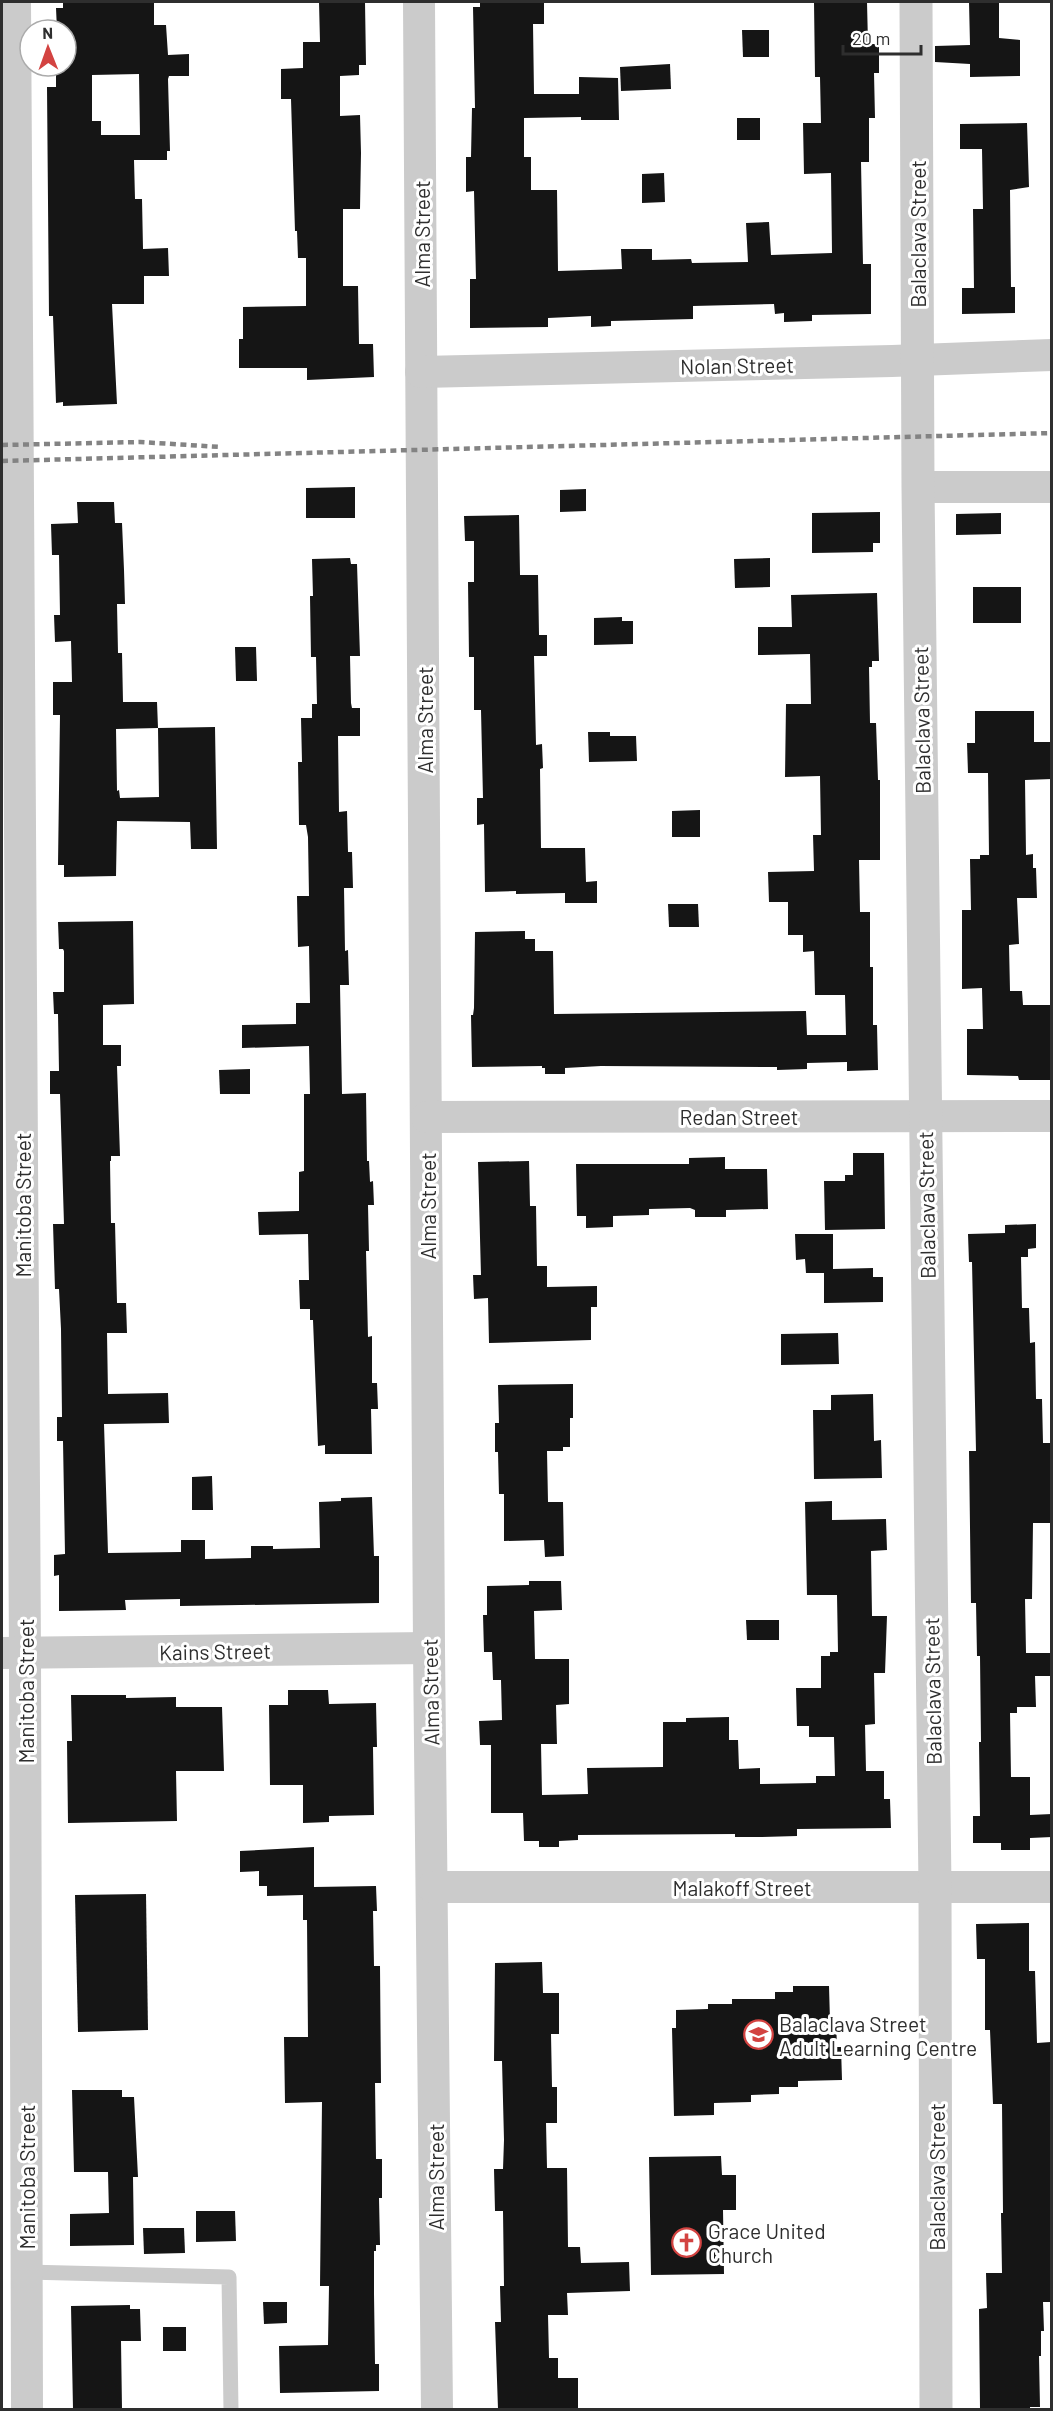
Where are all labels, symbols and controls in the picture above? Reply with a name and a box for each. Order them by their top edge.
north arrow [18,18,78,78]
scale bar [843,18,921,56]
text: N [42,23,53,42]
text: 20 m [852,27,890,49]
street label: Balaclava Street [905,160,930,308]
street label: Alma Street [409,180,434,288]
street label: Nolan Street [680,352,794,378]
street label: Balaclava Street [907,646,935,794]
street label: Alma Street [412,666,437,774]
street label: Redan Street [679,1104,799,1129]
street label: Balaclava Street [912,1131,940,1279]
street label: Manitoba Street [10,1133,35,1277]
street label: Alma Street [415,1152,440,1260]
street label: Balaclava Street [918,1617,946,1765]
street label: Manitoba Street [13,1619,38,1763]
street label: Kains Street [159,1638,271,1664]
street label: Alma Street [417,1638,443,1746]
street label: Malakoff Street [672,1875,812,1900]
place label: Balaclava Street Adult Learning Centre [779,2011,977,2060]
school or university icon: Balaclava Street Adult Learning Centre [742,2019,774,2051]
street label: Balaclava Street [924,2103,949,2251]
street label: Manitoba Street [14,2105,39,2249]
street label: Alma Street [423,2123,448,2231]
place label: Grace United Church [708,2218,826,2267]
church icon: Grace United Church [671,2226,703,2258]

